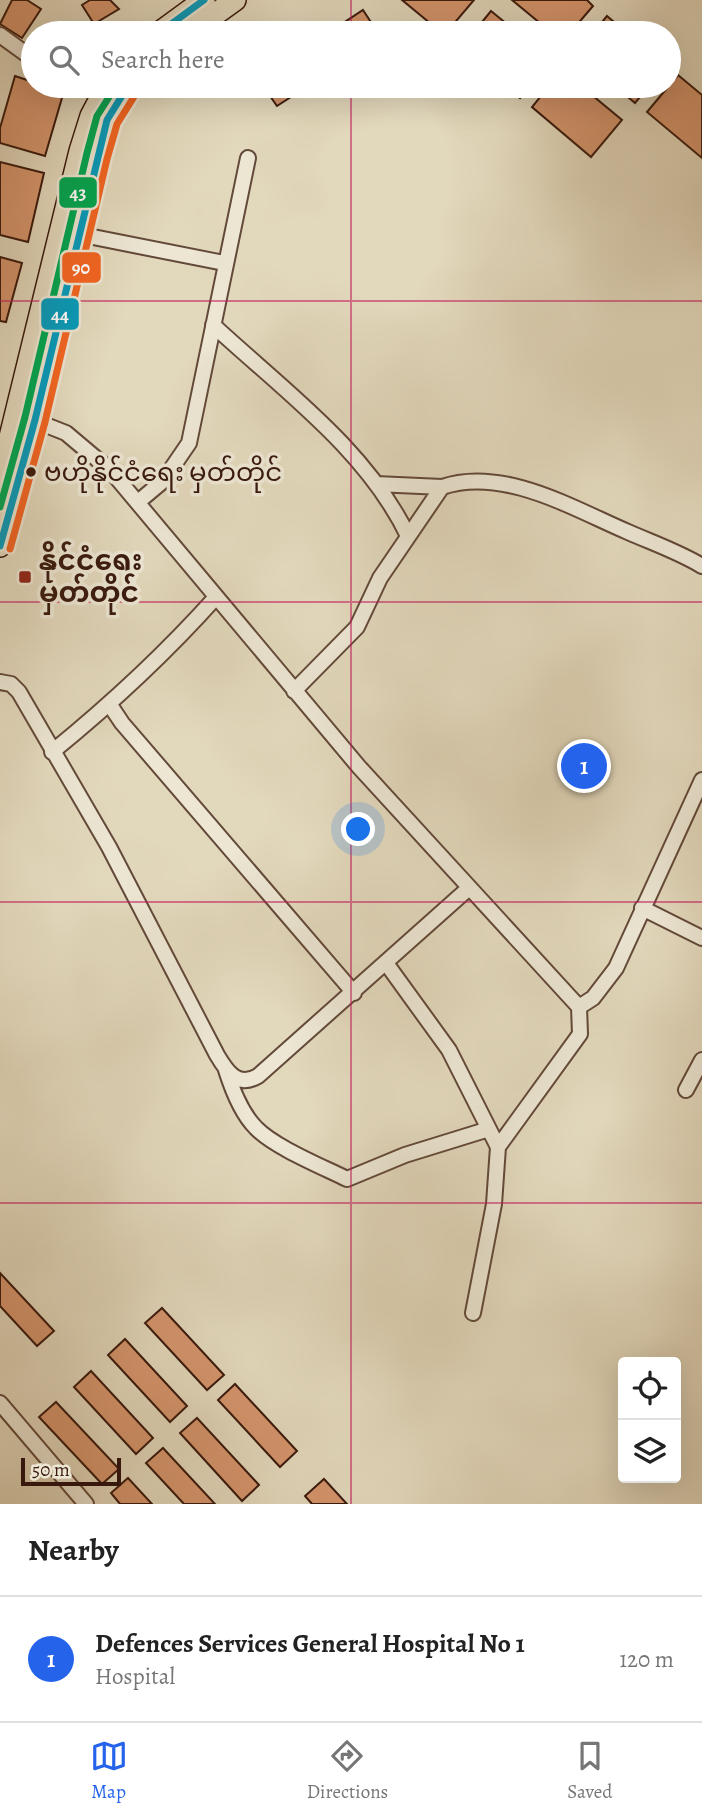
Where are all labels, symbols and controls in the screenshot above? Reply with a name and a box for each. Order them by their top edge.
search box [21,21,681,98]
icon: search [45,41,83,79]
text: Search here [101,42,225,77]
line badge: 43 [58,176,98,209]
text: 43 [69,180,87,206]
line badge: 90 [61,251,102,284]
text: 90 [72,255,91,281]
line badge: 44 [40,297,80,331]
text: 44 [51,302,69,328]
place label: ဗဟိုနိုင်ငံရေး မှတ်တိုင် [44,455,282,493]
marker: ဗဟိုနိုင်ငံရေး မှတ်တိုင် [24,465,38,479]
place label: နိုင်ငံရေး မှတ်တိုင် [39,541,142,615]
marker: နိုင်ငံရေး မှတ်တိုင် [17,569,33,585]
pin: 1 [561,740,607,792]
your location [341,812,375,846]
map controls [618,1357,681,1483]
button: locate [618,1357,681,1420]
button: layers [618,1420,681,1483]
scale bar [21,1455,121,1487]
text: 50 m [32,1457,70,1483]
text: Nearby [28,1530,119,1570]
text: Defences Services General Hospital No 1 [95,1626,525,1661]
text: 1 [47,1644,55,1675]
text: 120 m [619,1644,674,1675]
text: Hospital [95,1661,175,1692]
tab: Map [90,1737,128,1805]
tab: Directions [307,1737,388,1805]
tab: Saved [567,1737,612,1805]

